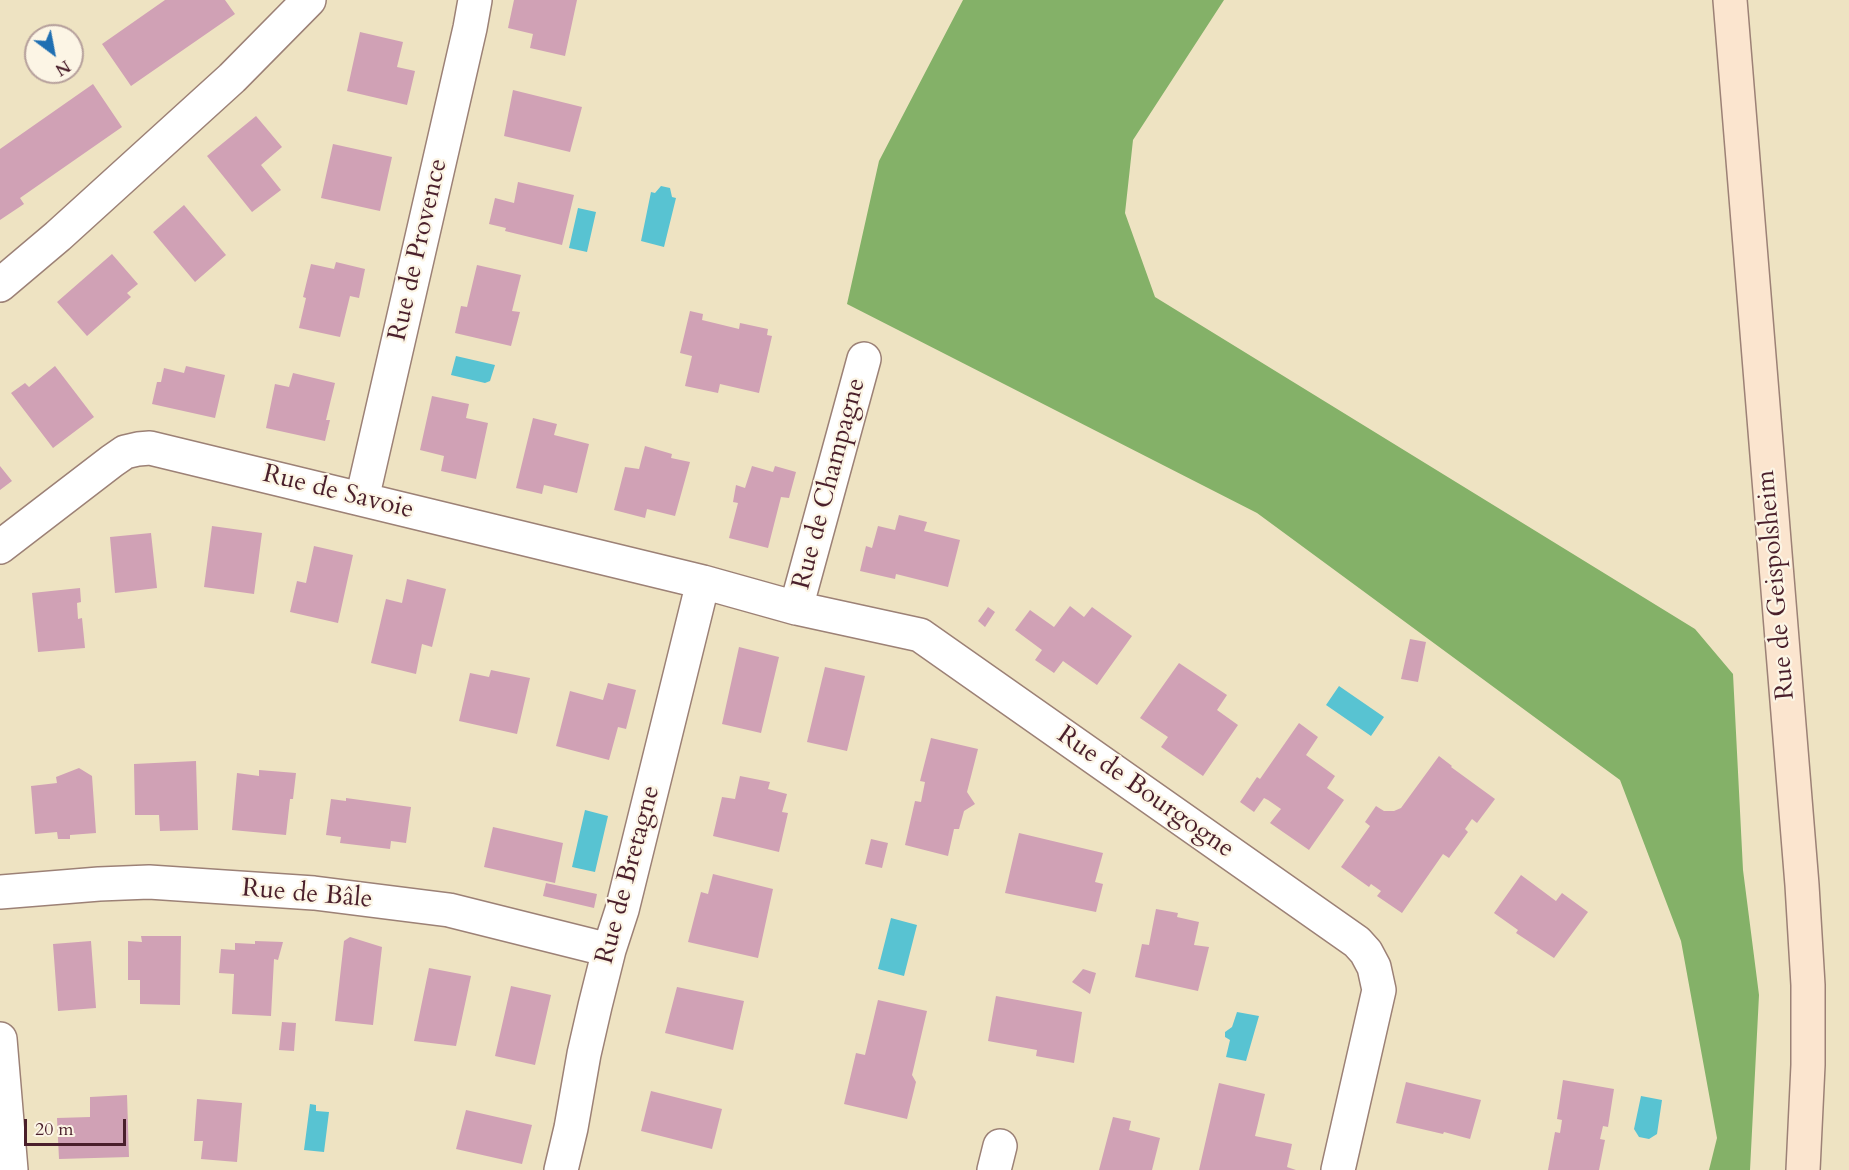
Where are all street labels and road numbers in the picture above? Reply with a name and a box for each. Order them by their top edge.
street label: Rue de Provence [383,156,455,344]
street label: Rue de Champagne [787,375,873,593]
street label: Rue de Savoie [259,459,417,527]
street label: Rue de Geispolsheim [1751,469,1803,701]
street label: Rue de Bourgogne [1050,720,1240,866]
street label: Rue de Bretagne [590,782,668,968]
street label: Rue de Bâle [240,874,374,916]

